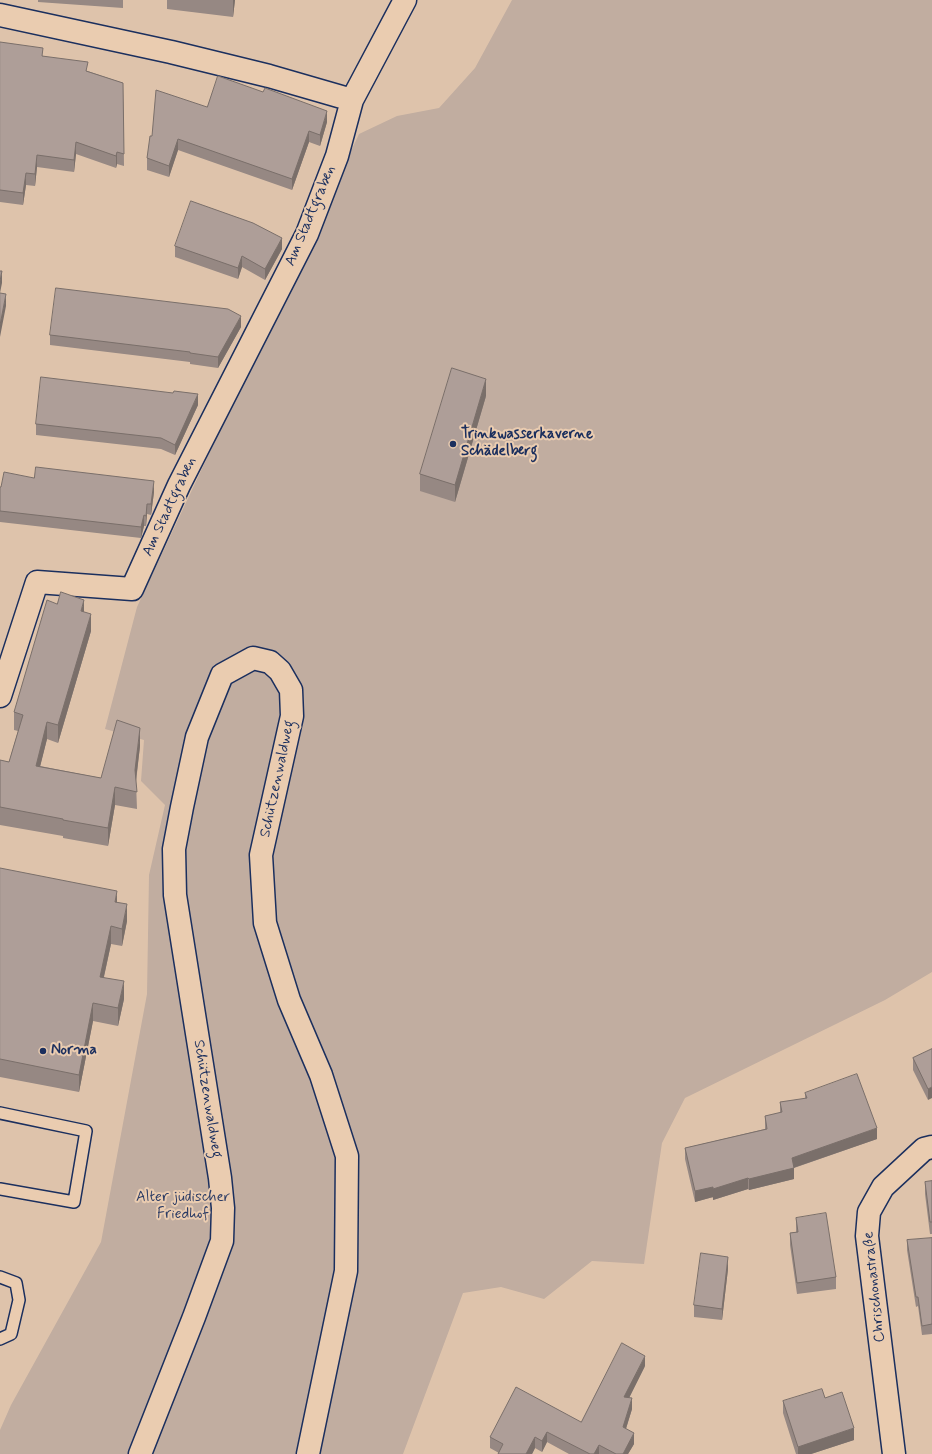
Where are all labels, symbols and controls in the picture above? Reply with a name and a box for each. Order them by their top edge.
street label: Am Stadtgraben [282,163,340,269]
place label: Trinkwasserkaverne Schädelberg [461,426,593,461]
marker: Trinkwasserkaverne Schädelberg [448,439,458,449]
street label: Am Stadtgraben [139,454,201,560]
street label: Schützenwaldweg [257,719,299,839]
street label: Schützenwaldweg [189,1039,225,1159]
place label: Norma [51,1042,97,1060]
marker: Norma [38,1046,48,1056]
park label: Alter jüdischer Friedhof [136,1189,230,1224]
street label: Chrischonastraße [860,1231,890,1343]

